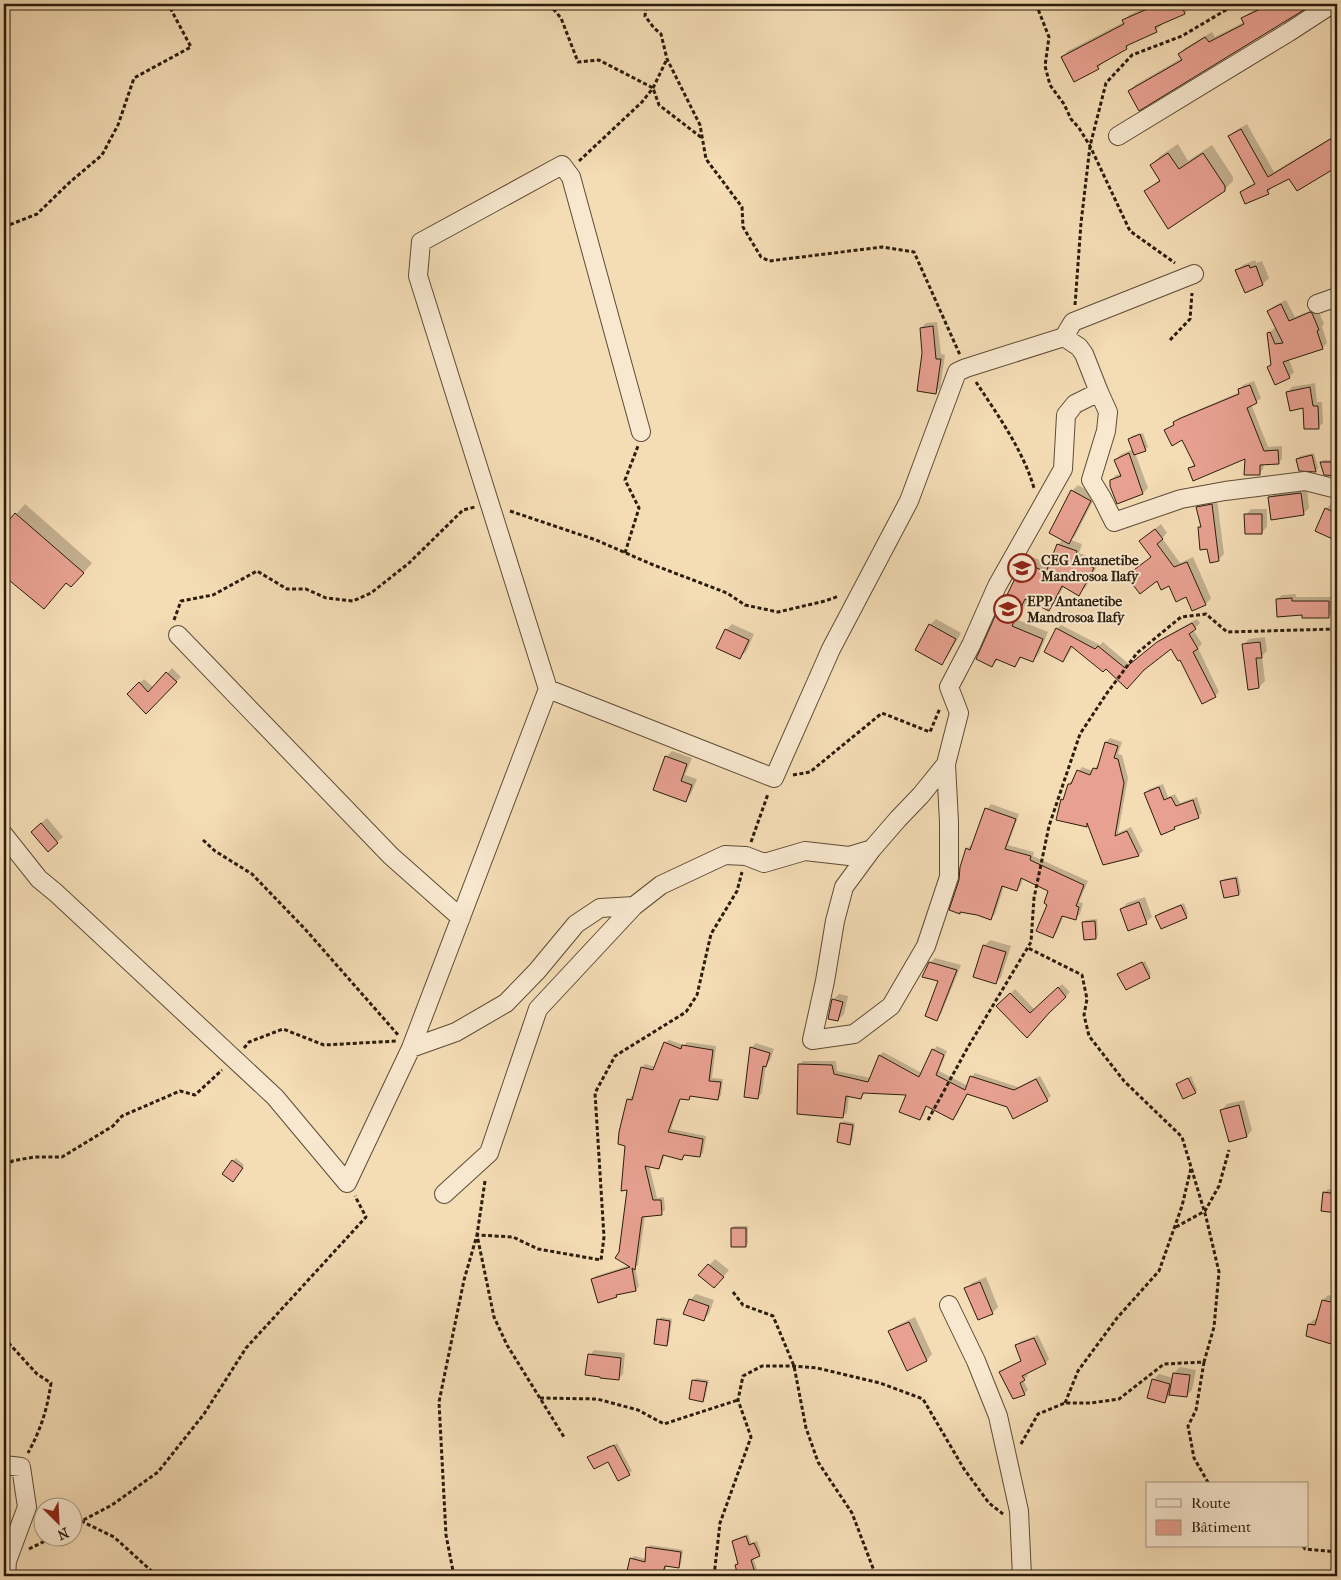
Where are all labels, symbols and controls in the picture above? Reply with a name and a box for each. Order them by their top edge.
place label: CEG Antanetibe Mandrosoa Ilafy [1040,552,1140,585]
school or university icon: CEG Antanetibe Mandrosoa Ilafy [1007,553,1037,583]
place label: EPP Antanetibe Mandrosoa Ilafy [1026,593,1126,626]
school or university icon: EPP Antanetibe Mandrosoa Ilafy [993,594,1023,624]
legend [1146,1482,1308,1548]
text: Route [1191,1494,1231,1512]
north arrow [32,1498,82,1548]
text: Bâtiment [1191,1518,1252,1536]
text: N [54,1523,71,1543]

